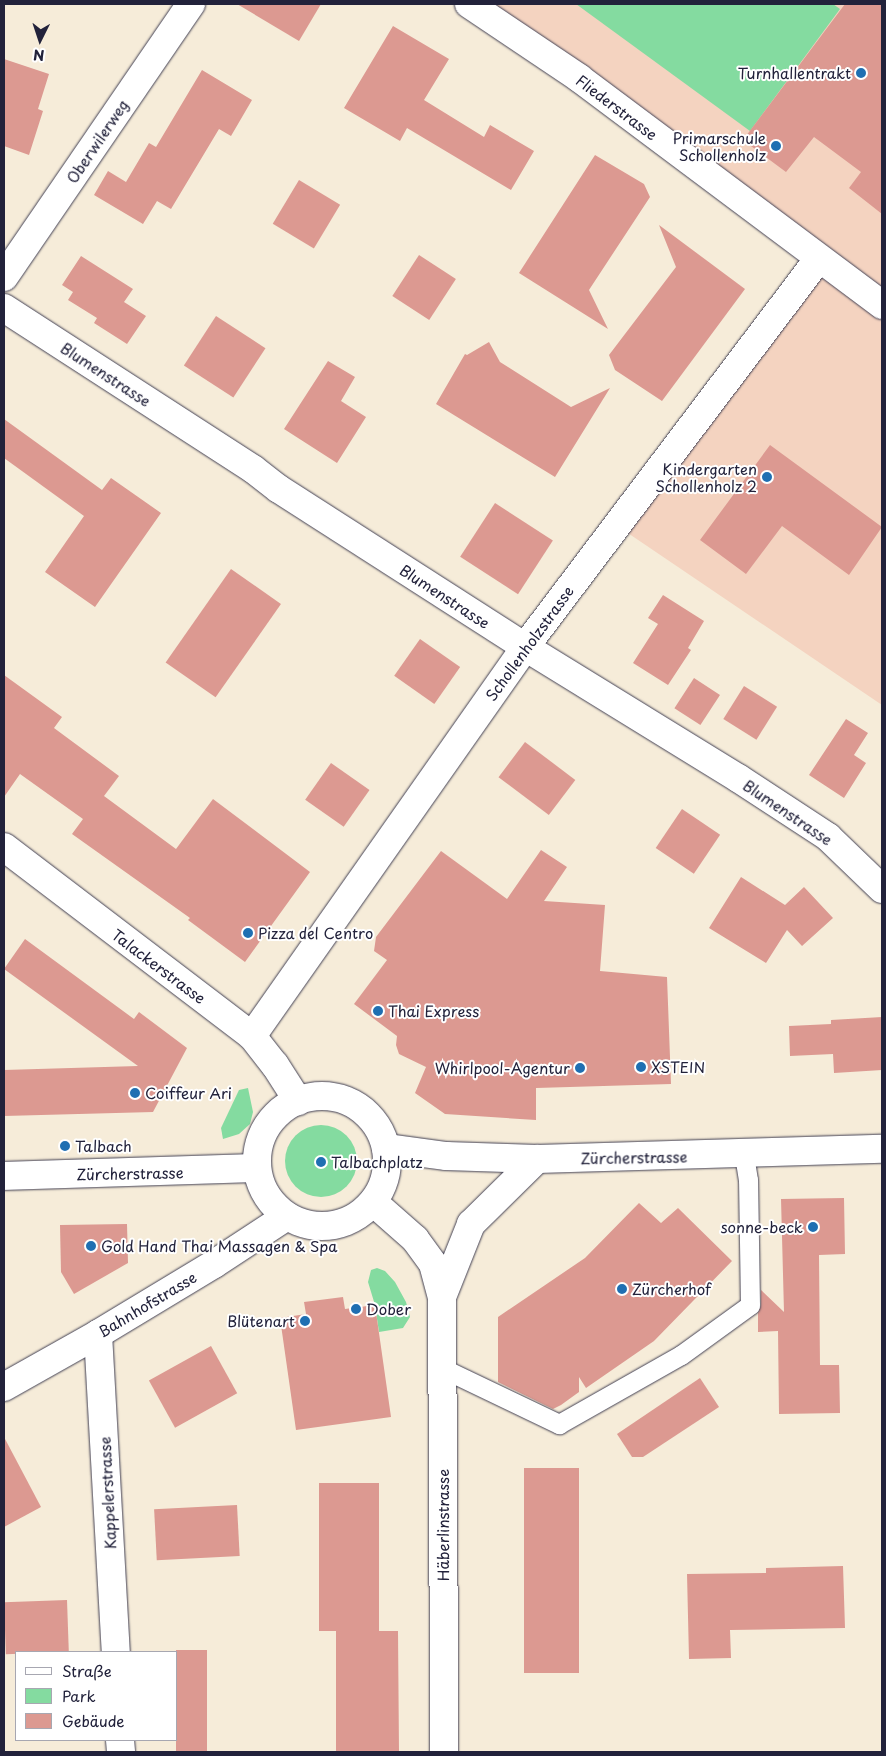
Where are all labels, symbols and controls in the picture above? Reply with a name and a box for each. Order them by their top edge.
north arrow [15,15,65,65]
text: N [33,45,45,66]
place label: Turnhallentrakt [738,64,851,82]
marker: Turnhallentrakt [855,67,867,79]
street label: Fliederstrasse [573,71,661,143]
street label: Oberwilerweg [62,96,132,186]
place label: Primarschule Schollenholz [673,128,766,163]
marker: Primarschule Schollenholz [770,140,782,152]
street label: Blumenstrasse [58,338,154,410]
place label: Kindergarten Schollenholz 2 [654,459,757,494]
marker: Kindergarten Schollenholz 2 [761,471,773,483]
street label: Blumenstrasse [397,560,493,632]
street label: Schollenholzstrasse [481,582,577,704]
street label: Blumenstrasse [740,776,836,848]
place label: Pizza del Centro [258,924,375,942]
street label: Talackerstrasse [109,925,209,1007]
marker: Pizza del Centro [242,927,254,939]
place label: Thai Express [388,1002,480,1020]
marker: Thai Express [372,1005,384,1017]
place label: XSTEIN [651,1058,705,1076]
place label: Whirlpool-Agentur [435,1059,570,1077]
marker: XSTEIN [635,1061,647,1073]
marker: Whirlpool-Agentur [574,1062,586,1074]
place label: Coiffeur Ari [145,1084,232,1102]
marker: Coiffeur Ari [129,1087,141,1099]
place label: Talbach [75,1137,132,1155]
marker: Talbach [59,1140,71,1152]
street label: Zürcherstrasse [580,1147,688,1167]
place label: Talbachplatz [331,1153,423,1171]
marker: Talbachplatz [315,1156,327,1168]
street label: Zürcherstrasse [76,1163,184,1183]
place label: sonne-beck [721,1218,803,1236]
marker: sonne-beck [807,1221,819,1233]
place label: Gold Hand Thai Massagen & Spa [101,1237,341,1255]
marker: Gold Hand Thai Massagen & Spa [85,1240,97,1252]
street label: Bahnhofstrasse [94,1268,200,1340]
place label: Zürcherhof [632,1280,711,1298]
marker: Zürcherhof [616,1283,628,1295]
place label: Dober [366,1300,411,1318]
marker: Dober [350,1303,362,1315]
place label: Blütenart [227,1312,295,1330]
marker: Blütenart [299,1315,311,1327]
street label: Kappelerstrasse [95,1436,119,1550]
street label: Häberlinstrasse [434,1469,452,1581]
legend [15,1651,178,1741]
text: Straße [62,1659,112,1682]
text: Park [62,1684,96,1707]
text: Gebäude [62,1709,124,1732]

